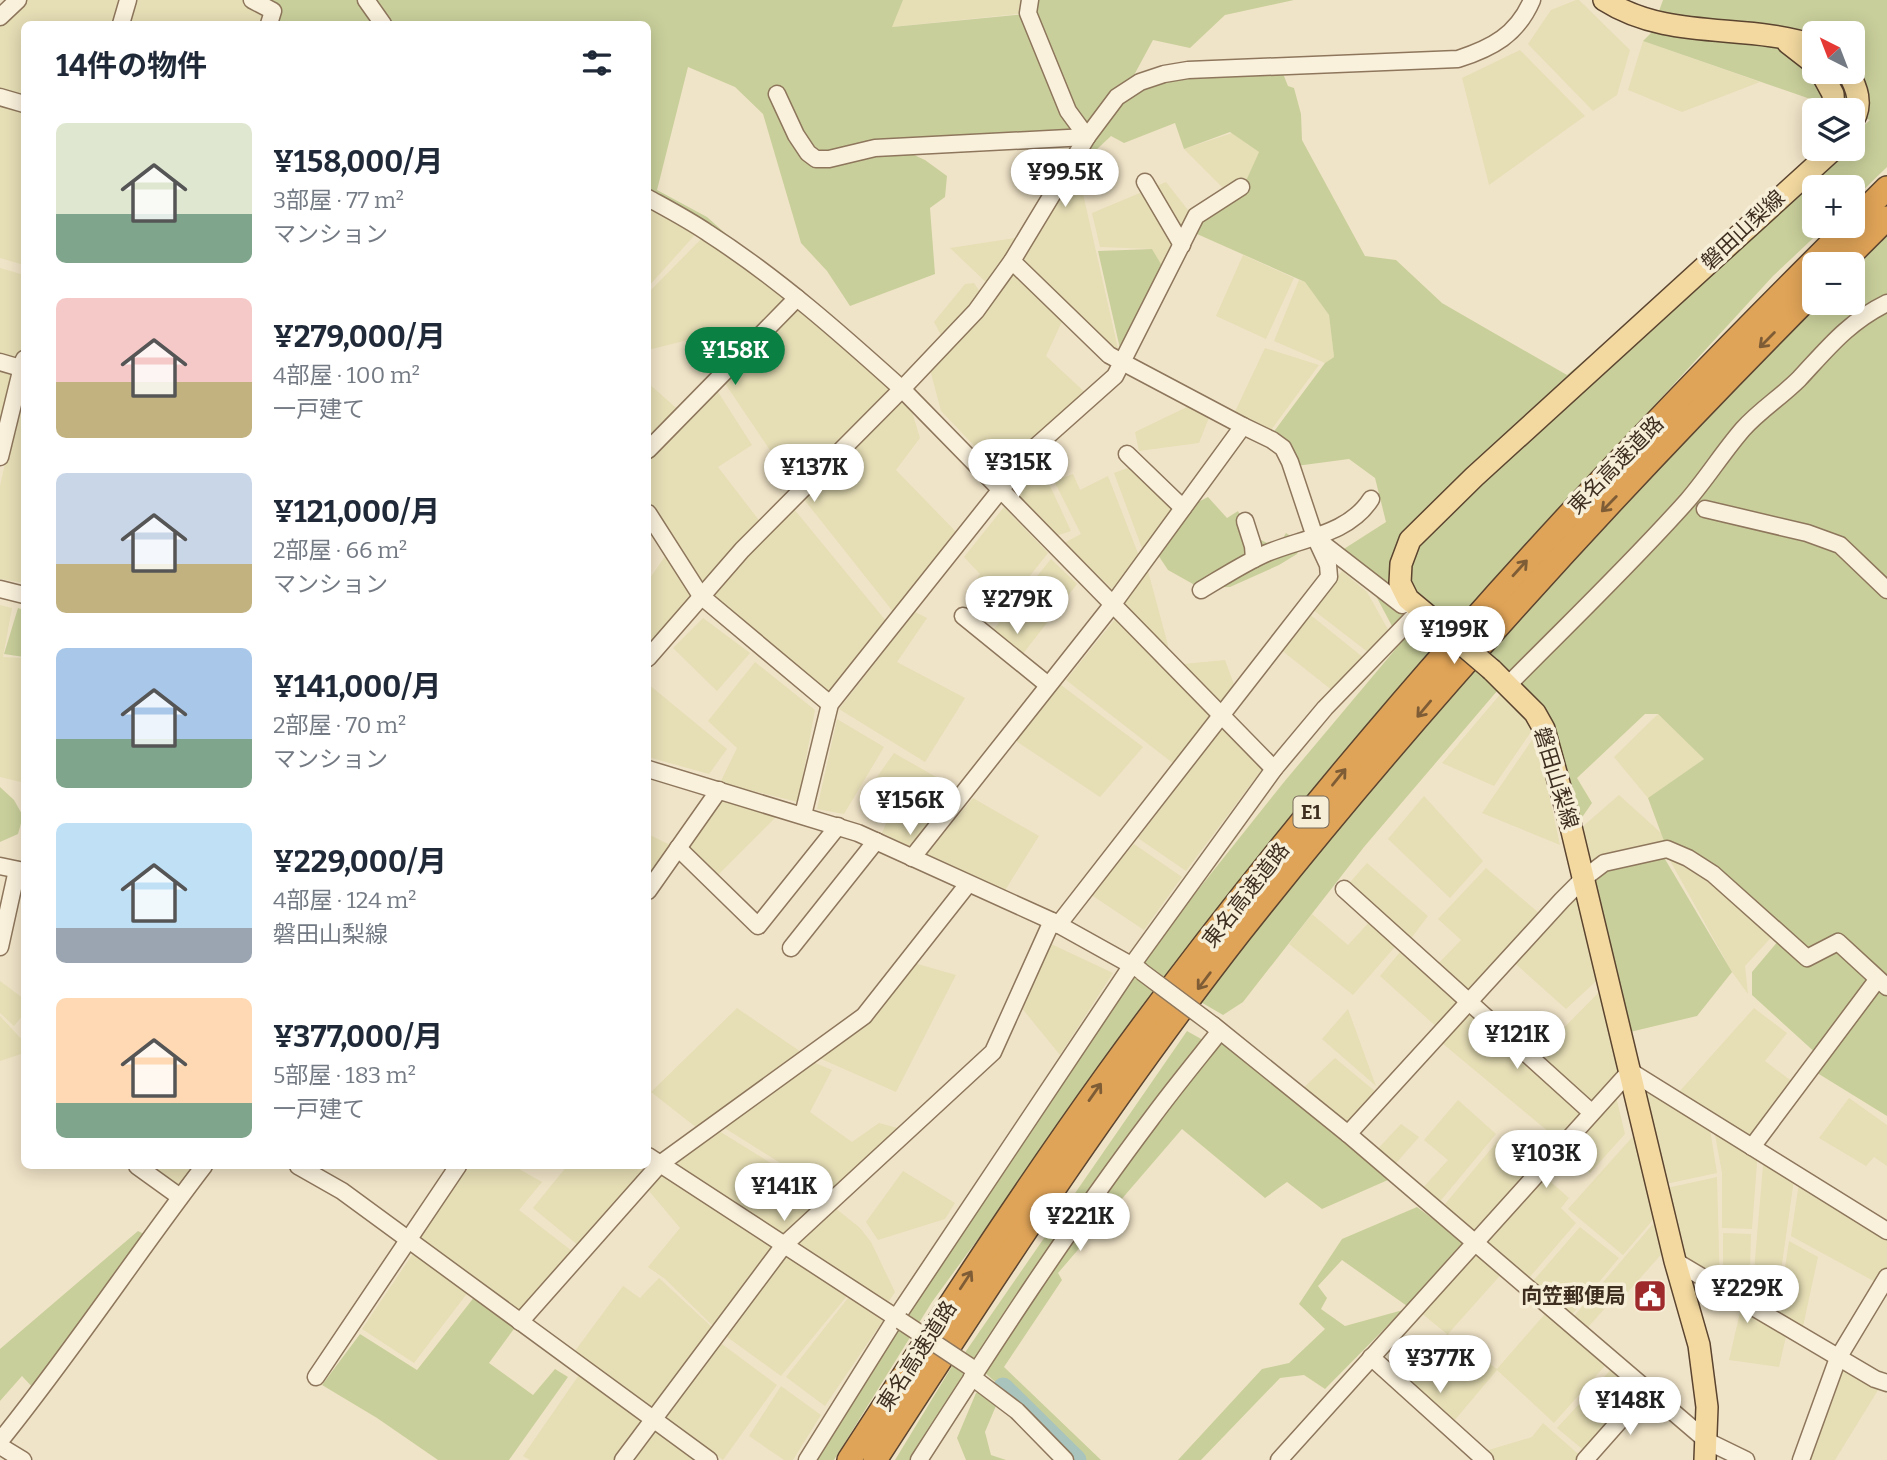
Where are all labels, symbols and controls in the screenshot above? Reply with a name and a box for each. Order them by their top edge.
north arrow [1802,21,1866,84]
map controls [1802,21,1865,315]
icon: filters [578,44,616,82]
text: 14件の物件 [56,48,207,84]
button: layers [1802,98,1865,161]
text: ¥158,000/月 [273,144,444,180]
pin: ¥99.5K [1008,150,1122,209]
icon: home [112,151,196,235]
text: ¥99.5K [1027,158,1103,186]
button: + [1802,175,1865,238]
street label: 磐田山梨線 [1696,185,1790,275]
text: 3部屋 · 77 m² [273,186,404,214]
text: マンション [273,220,388,248]
button: − [1802,252,1865,315]
text: ¥279,000/月 [273,319,446,355]
icon: home [112,326,196,410]
pin: ¥158K [686,328,784,387]
one-way arrow [1758,331,1775,348]
text: ¥158K [701,336,769,364]
text: 4部屋 · 100 m² [273,361,420,389]
text: 一戸建て [273,395,365,423]
street label: 東名高速道路 [1563,411,1669,519]
pin: ¥315K [969,440,1067,499]
pin: ¥137K [765,444,863,504]
text: ¥315K [984,448,1052,476]
text: ¥137K [780,453,848,481]
text: ¥121,000/月 [273,494,440,530]
one-way arrow [1601,495,1618,512]
icon: home [112,501,196,585]
text: 2部屋 · 66 m² [273,536,407,564]
one-way arrow [1512,559,1528,577]
text: マンション [273,570,388,598]
pin: ¥279K [968,576,1066,636]
text: ¥279K [981,585,1053,613]
pin: ¥199K [1405,606,1503,666]
text: ¥199K [1419,615,1489,643]
text: ¥141,000/月 [273,669,442,705]
icon: home [112,676,196,760]
one-way arrow [1416,700,1432,718]
text: 2部屋 · 70 m² [273,711,406,739]
street label: 磐田山梨線 [1528,724,1584,832]
text: マンション [273,745,388,773]
one-way arrow [1332,768,1347,786]
pin: ¥156K [861,778,959,837]
text: ¥156K [876,786,944,814]
road number: E1 [1294,796,1328,828]
street label: 東名高速道路 [1197,837,1295,953]
text: ¥229,000/月 [273,844,447,880]
icon: home [112,851,196,935]
text: 4部屋 · 124 m² [273,886,416,914]
text: 磐田山梨線 [273,920,388,948]
one-way arrow [1197,971,1211,990]
pin: ¥121K [1468,1012,1566,1071]
text: ¥377,000/月 [273,1019,443,1055]
text: ¥121K [1484,1020,1550,1048]
icon: home [112,1026,196,1110]
text: 5部屋 · 183 m² [273,1061,416,1089]
one-way arrow [1088,1083,1102,1102]
text: 一戸建て [273,1095,365,1123]
pin: ¥103K [1497,1130,1595,1190]
text: ¥103K [1511,1139,1581,1167]
pin: ¥141K [735,1164,833,1223]
text: ¥141K [751,1172,817,1200]
pin: ¥221K [1031,1194,1129,1253]
text: ¥221K [1046,1202,1114,1230]
pin: ¥229K [1698,1266,1796,1325]
one-way arrow [959,1271,974,1290]
text: ¥229K [1711,1274,1783,1302]
public building icon: 向笠郵便局 [1631,1277,1669,1315]
place label: 向笠郵便局 [1521,1283,1626,1309]
street label: 東名高速道路 [872,1296,962,1416]
pin: ¥377K [1391,1336,1489,1395]
text: ¥377K [1405,1344,1475,1372]
pin: ¥148K [1581,1378,1679,1437]
text: ¥148K [1595,1386,1665,1414]

